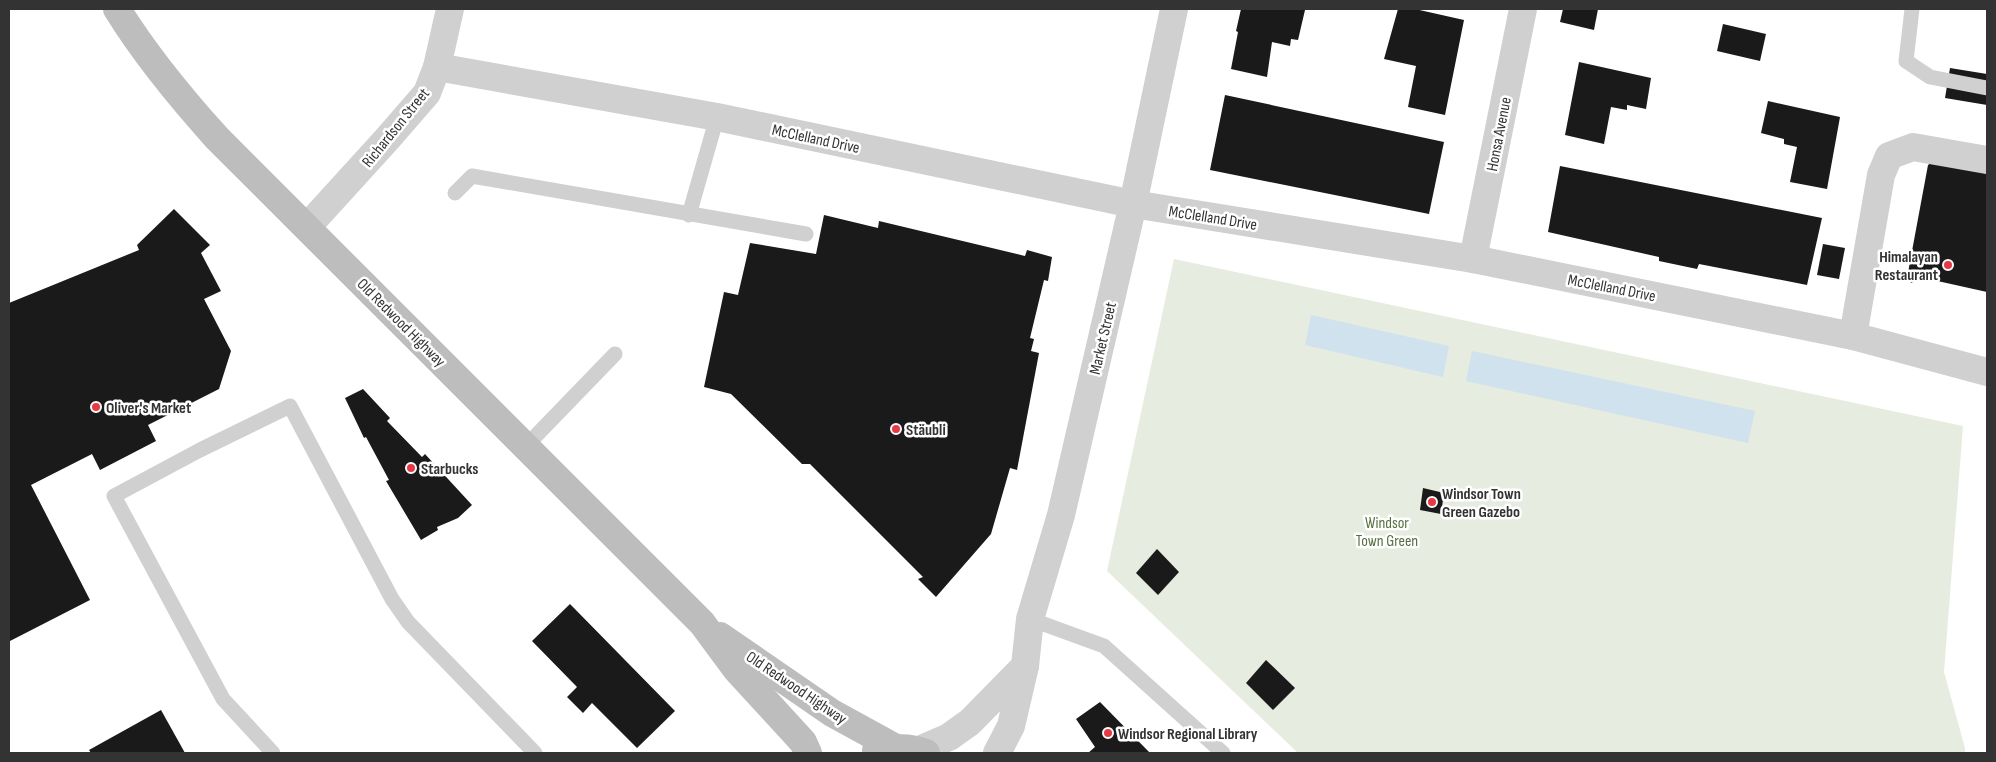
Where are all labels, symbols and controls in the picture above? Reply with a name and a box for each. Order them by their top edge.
street label: Richardson Street [358,84,434,171]
street label: Honsa Avenue [1483,96,1516,173]
street label: McClelland Drive [770,121,861,158]
street label: McClelland Drive [1167,202,1258,235]
place label: Himalayan Restaurant [1875,248,1938,285]
marker: Himalayan Restaurant [1942,259,1954,271]
street label: McClelland Drive [1566,271,1657,306]
street label: Old Redwood Highway [353,275,449,371]
street label: Market Street [1086,300,1121,376]
place label: Oliver's Market [106,399,191,418]
marker: Oliver's Market [90,401,102,413]
place label: Stäubli [906,421,946,440]
marker: Stäubli [890,423,902,435]
place label: Starbucks [421,460,478,479]
marker: Starbucks [405,462,417,474]
place label: Windsor Town Green Gazebo [1442,485,1521,522]
marker: Windsor Town Green Gazebo [1426,496,1438,508]
park label: Windsor Town Green [1356,514,1418,551]
street label: Old Redwood Highway [742,648,850,729]
place label: Windsor Regional Library [1118,725,1258,744]
marker: Windsor Regional Library [1102,727,1114,739]

